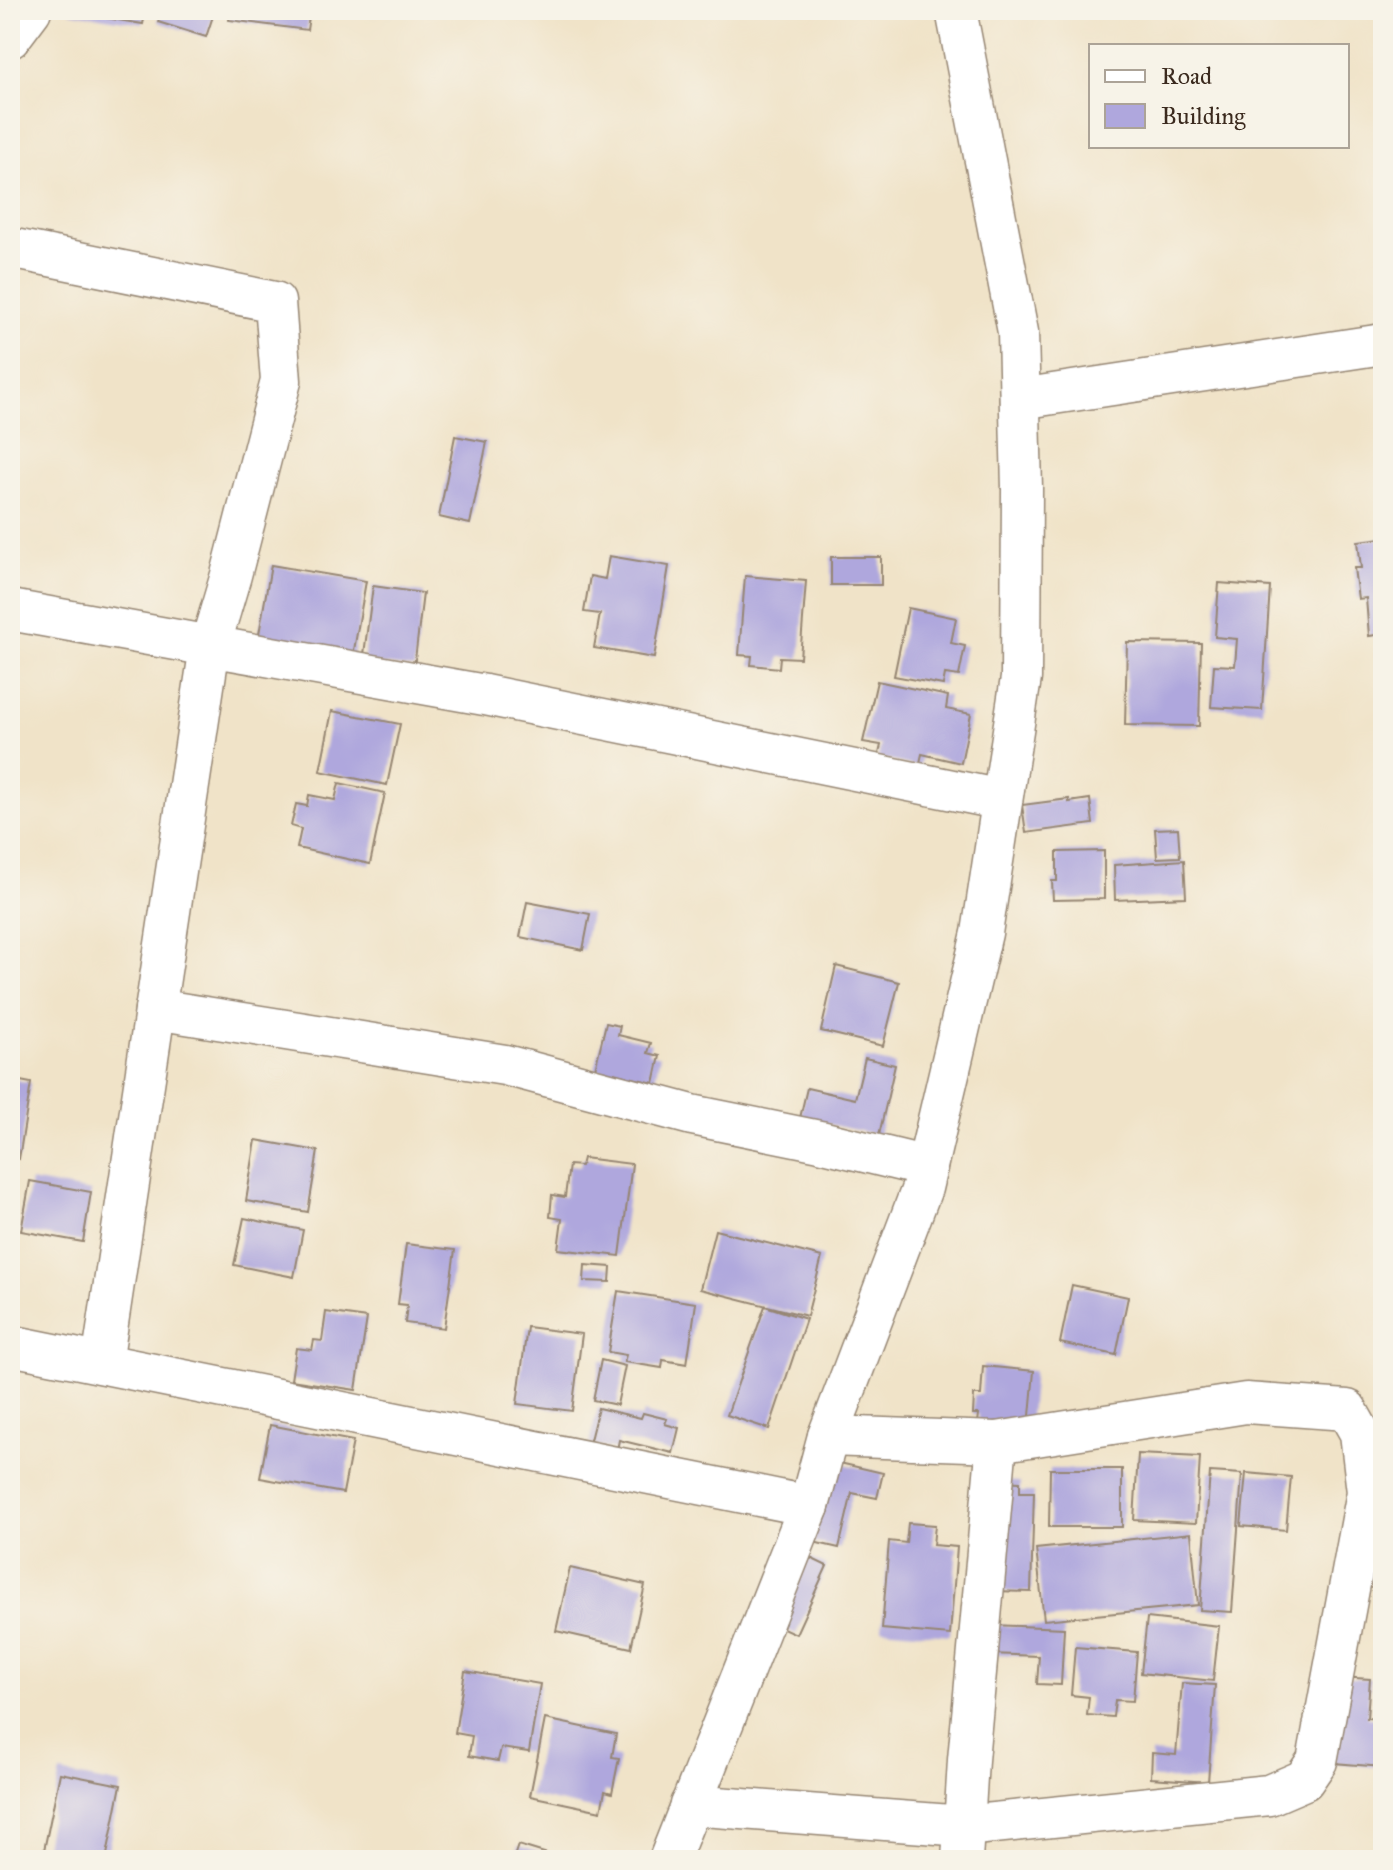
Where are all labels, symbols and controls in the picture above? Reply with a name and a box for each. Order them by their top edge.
legend [1089,44,1349,148]
text: Road [1161,61,1212,91]
text: Building [1161,101,1246,131]

